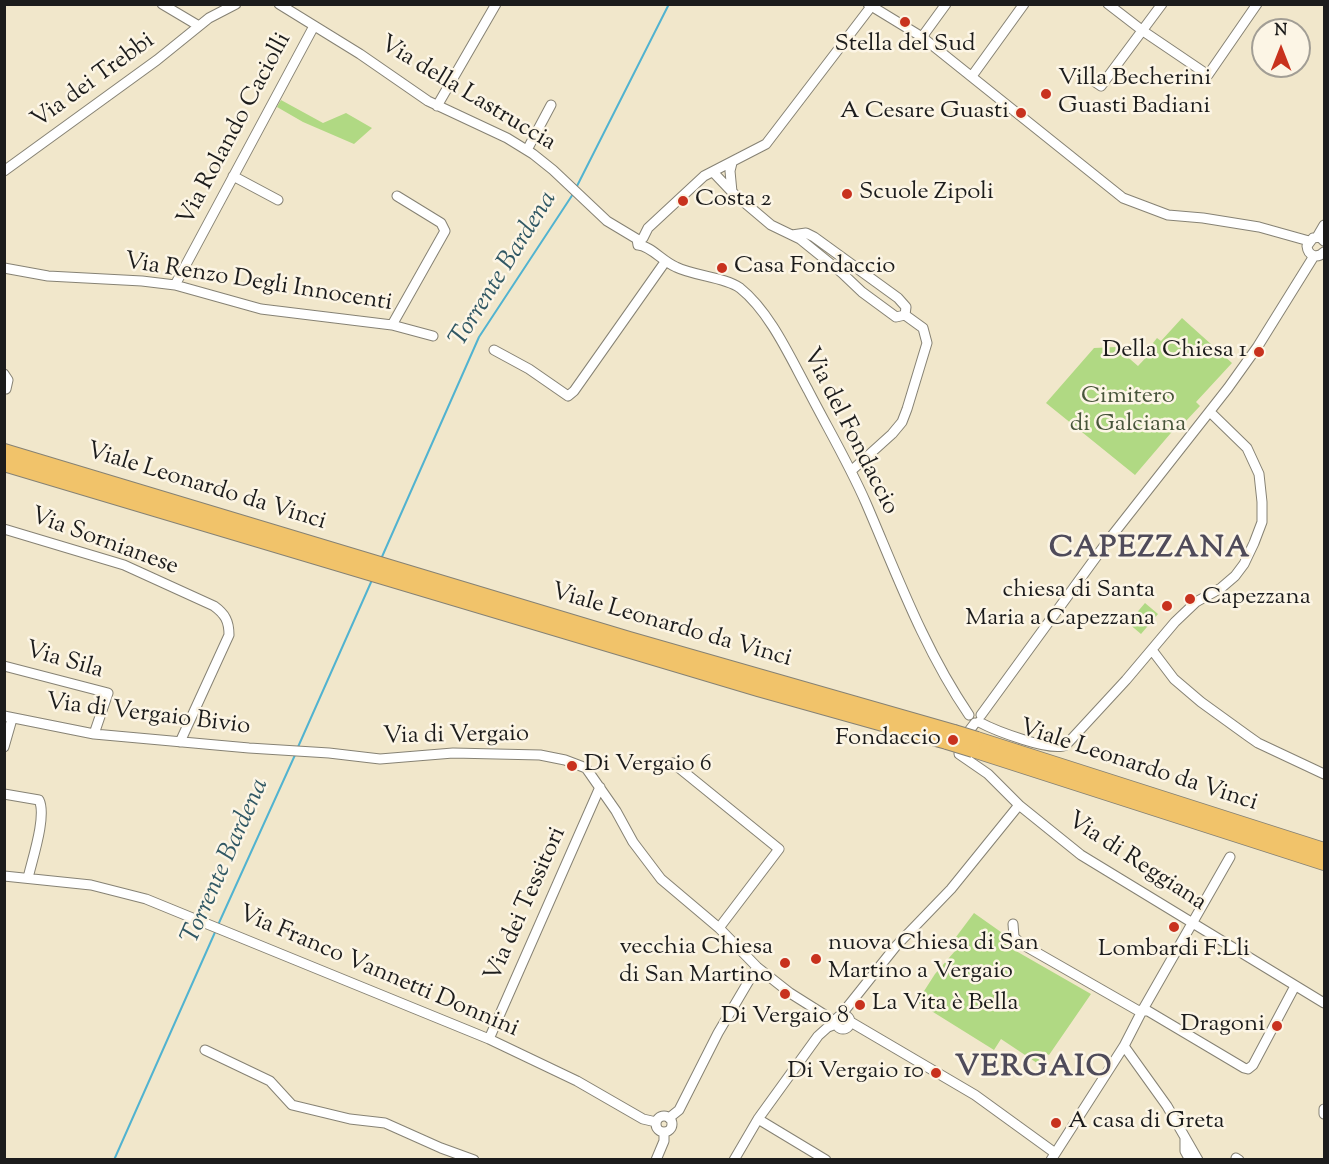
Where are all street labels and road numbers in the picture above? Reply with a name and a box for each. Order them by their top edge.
street label: Via dei Trebbi [27,28,161,136]
street label: Via Rolando Caciolli [173,29,299,231]
street label: Via della Lastruccia [374,31,560,159]
street label: Via Renzo Degli Innocenti [122,249,394,319]
street label: Via del Fondaccio [795,344,903,520]
street label: Viale Leonardo da Vinci [83,438,329,538]
street label: Via Sornianese [26,503,182,583]
street label: Viale Leonardo da Vinci [547,579,795,675]
street label: Via Sila [22,637,106,687]
street label: Via di Vergaio Bivio [44,689,252,743]
street label: Viale Leonardo da Vinci [1015,715,1261,819]
street label: Via di Vergaio [383,721,529,753]
street label: Via di Reggiana [1061,807,1211,919]
street label: Via dei Tessitori [480,823,574,987]
street label: Via Franco Vannetti Donnini [233,901,523,1045]

